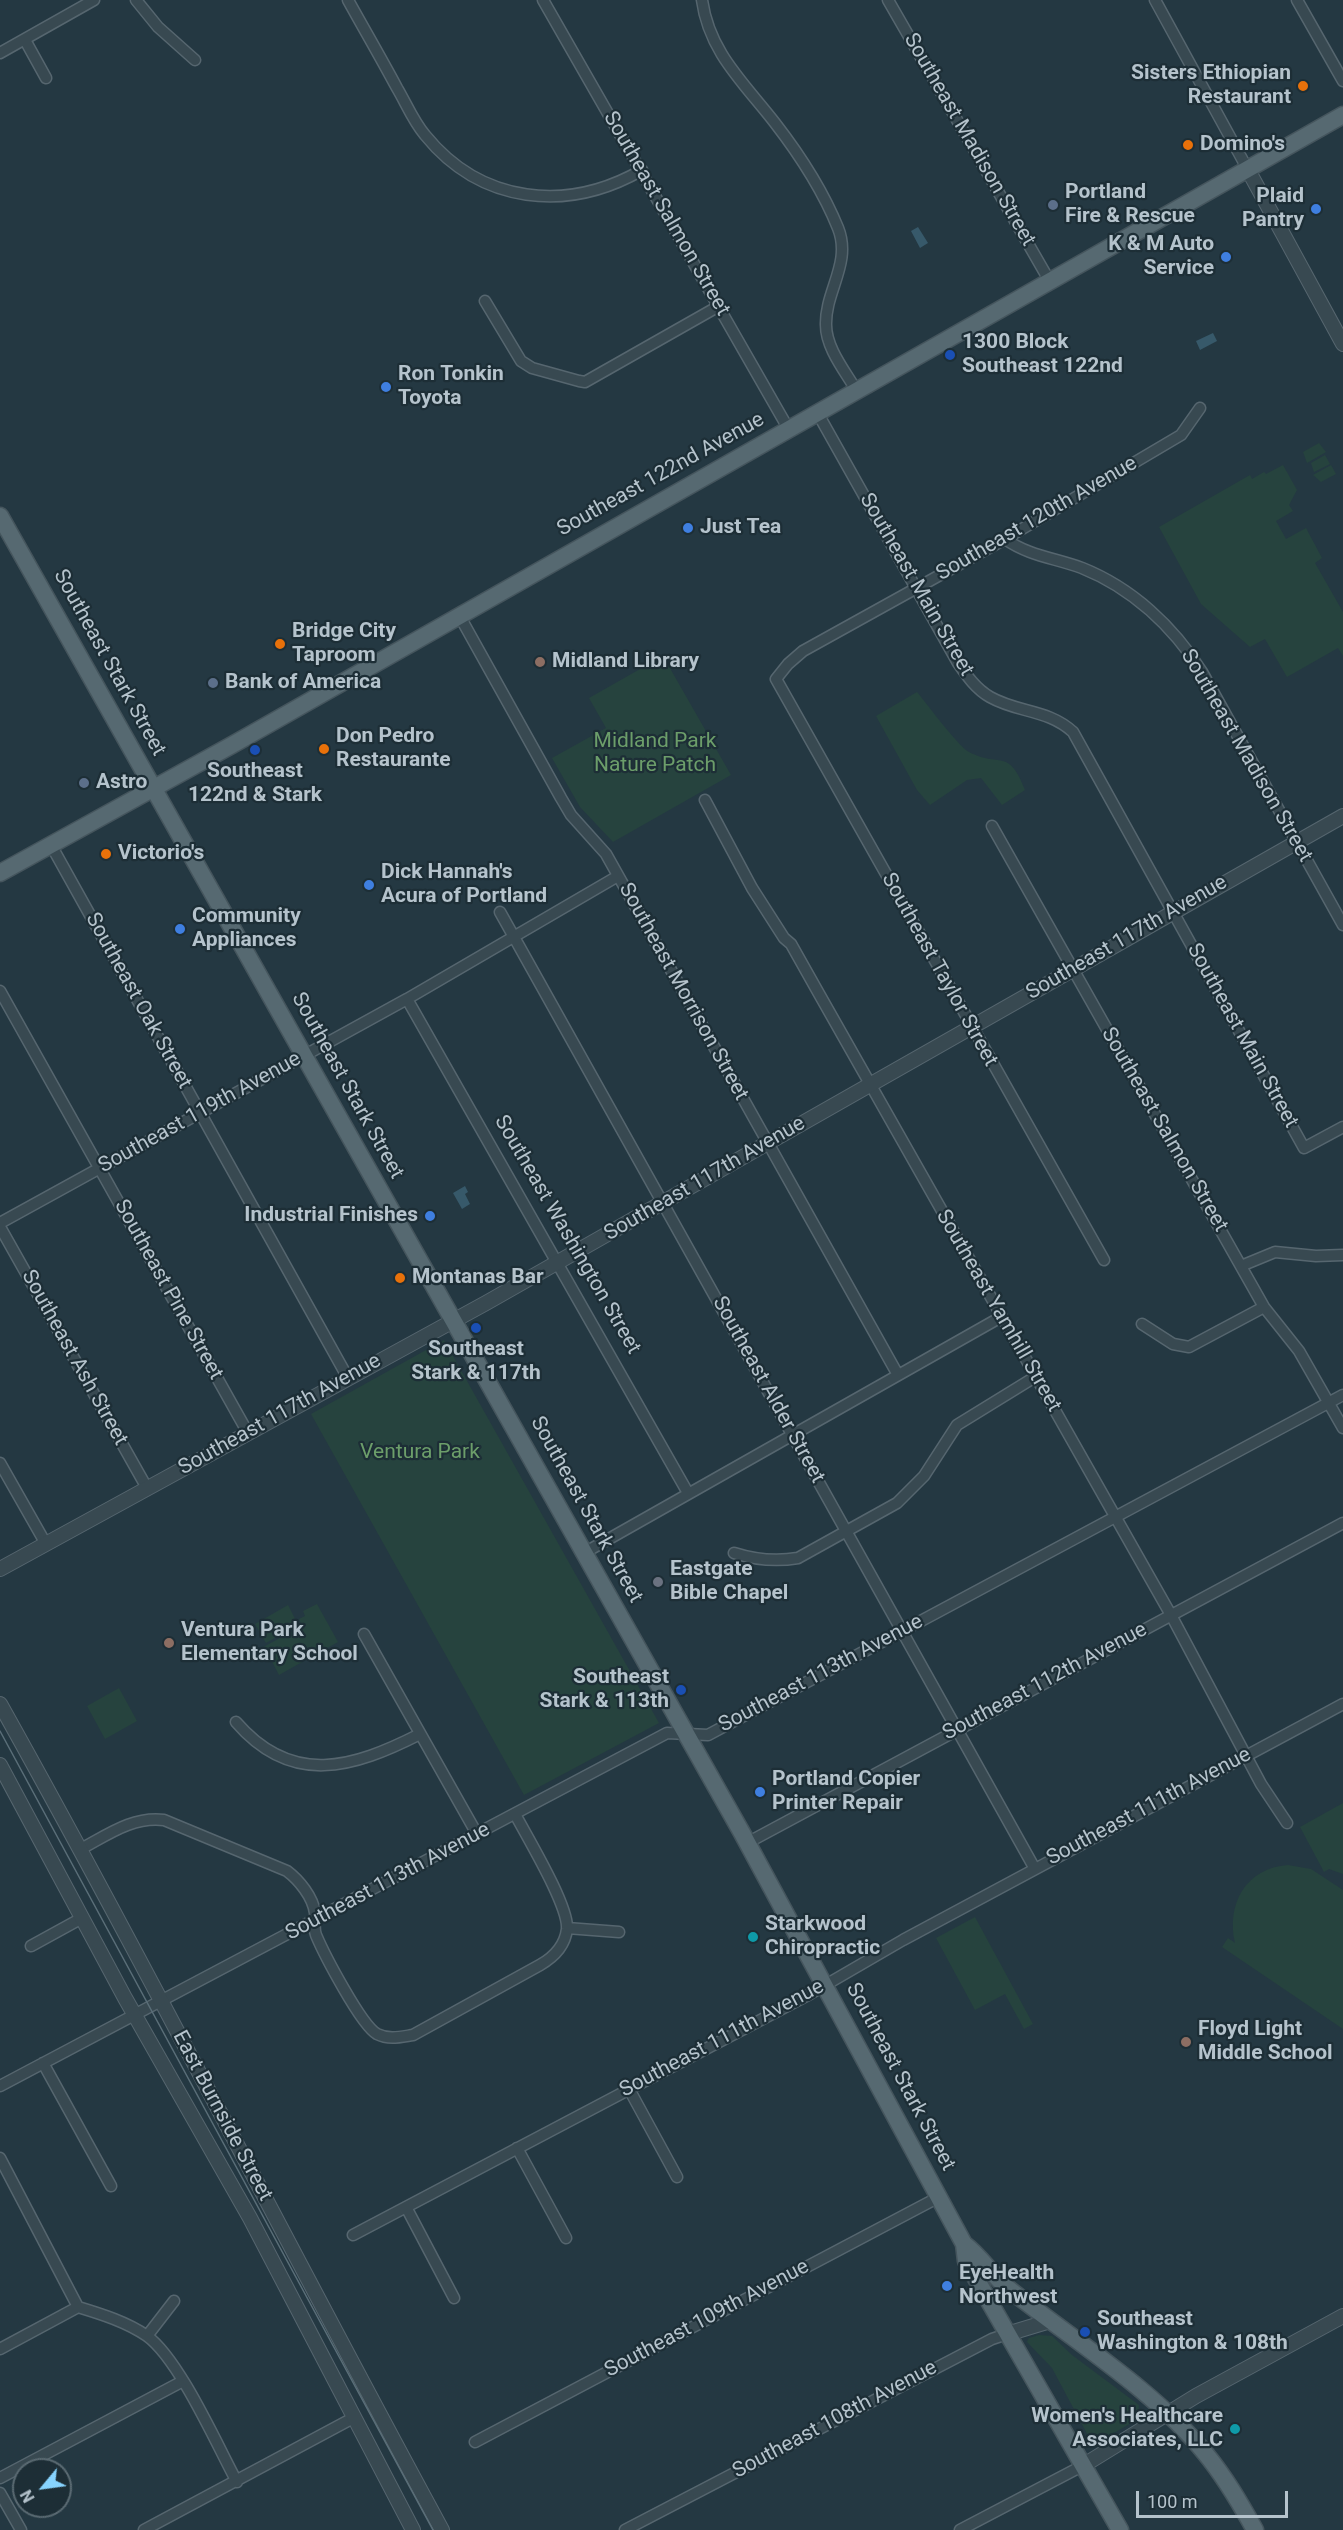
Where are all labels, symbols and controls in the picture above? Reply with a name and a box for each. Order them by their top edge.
street label: Southeast Madison Street [898,29,1040,251]
place label: Sisters Ethiopian Restaurant [1131,61,1291,111]
marker: Sisters Ethiopian Restaurant [1296,79,1310,93]
street label: Southeast Salmon Street [597,107,735,321]
place label: Domino's [1200,132,1285,158]
marker: Domino's [1181,138,1195,152]
place label: Portland Fire & Rescue [1065,180,1195,230]
place label: Plaid Pantry [1242,184,1304,234]
marker: Portland Fire & Rescue [1046,198,1060,212]
marker: Plaid Pantry [1309,202,1323,216]
place label: K & M Auto Service [1108,232,1214,282]
marker: K & M Auto Service [1219,250,1233,264]
place label: 1300 Block Southeast 122nd [962,330,1123,380]
marker: 1300 Block Southeast 122nd [943,348,957,362]
place label: Ron Tonkin Toyota [398,362,504,412]
marker: Ron Tonkin Toyota [379,380,393,394]
street label: Southeast 122nd Avenue [553,408,769,542]
street label: Southeast 120th Avenue [932,451,1142,587]
street label: Southeast Main Street [853,489,979,681]
place label: Just Tea [700,515,781,541]
marker: Just Tea [681,521,695,535]
street label: Southeast Stark Street [47,565,171,761]
place label: Bridge City Taproom [292,619,396,669]
marker: Bridge City Taproom [273,637,287,651]
street label: Southeast Madison Street [1175,645,1317,867]
place label: Midland Library [552,649,699,675]
marker: Midland Library [533,655,547,669]
place label: Bank of America [225,670,381,696]
marker: Bank of America [206,676,220,690]
place label: Don Pedro Restaurante [336,724,450,774]
park label: Midland Park Nature Patch [594,729,716,779]
marker: Don Pedro Restaurante [317,742,331,756]
marker: Southeast 122nd & Stark [248,743,262,757]
place label: Southeast 122nd & Stark [188,759,322,809]
place label: Astro [96,770,147,796]
marker: Astro [77,776,91,790]
place label: Victorio's [118,841,204,867]
marker: Victorio's [99,847,113,861]
place label: Dick Hannah's Acura of Portland [381,860,547,910]
street label: Southeast Taylor Street [875,869,1003,1071]
street label: Southeast 117th Avenue [1022,870,1232,1006]
marker: Dick Hannah's Acura of Portland [362,878,376,892]
street label: Southeast Morrison Street [613,879,753,1105]
place label: Community Appliances [192,904,301,954]
street label: Southeast Oak Street [79,909,197,1093]
marker: Community Appliances [173,922,187,936]
street label: Southeast Main Street [1181,939,1303,1133]
street label: Southeast Stark Street [285,988,409,1184]
street label: Southeast Salmon Street [1095,1023,1233,1237]
street label: Southeast 119th Avenue [94,1047,306,1179]
street label: Southeast Washington Street [488,1111,646,1359]
street label: Southeast 117th Avenue [600,1111,810,1247]
street label: Southeast Pine Street [108,1196,228,1384]
place label: Industrial Finishes [244,1203,418,1229]
street label: Southeast Yamhill Street [930,1205,1066,1417]
marker: Industrial Finishes [423,1209,437,1223]
place label: Montanas Bar [412,1265,544,1291]
street label: Southeast Ash Street [15,1266,133,1450]
marker: Montanas Bar [393,1271,407,1285]
street label: Southeast Alder Street [706,1292,830,1488]
marker: Southeast Stark & 117th [469,1321,483,1335]
place label: Southeast Stark & 117th [411,1337,541,1387]
street label: Southeast 117th Avenue [174,1349,386,1481]
street label: Southeast Stark Street [524,1412,648,1608]
park label: Ventura Park [360,1440,480,1466]
place label: Eastgate Bible Chapel [670,1557,788,1607]
marker: Eastgate Bible Chapel [651,1575,665,1589]
street label: Southeast 113th Avenue [715,1609,927,1739]
street label: Southeast 112th Avenue [939,1617,1151,1747]
place label: Ventura Park Elementary School [181,1618,358,1668]
marker: Ventura Park Elementary School [162,1636,176,1650]
place label: Southeast Stark & 113th [540,1665,669,1715]
marker: Southeast Stark & 113th [674,1683,688,1697]
street label: Southeast 111th Avenue [1043,1742,1255,1872]
place label: Portland Copier Printer Repair [772,1767,920,1817]
marker: Portland Copier Printer Repair [753,1785,767,1799]
street label: Southeast 113th Avenue [282,1817,494,1947]
place label: Starkwood Chiropractic [765,1912,880,1962]
marker: Starkwood Chiropractic [746,1930,760,1944]
street label: Southeast 111th Avenue [616,1974,828,2104]
street label: Southeast Stark Street [840,1979,960,2175]
place label: Floyd Light Middle School [1198,2017,1333,2067]
street label: East Burnside Street [166,2027,278,2205]
marker: Floyd Light Middle School [1179,2035,1193,2049]
street label: Southeast 109th Avenue [601,2254,813,2384]
place label: EyeHealth Northwest [959,2261,1057,2311]
marker: EyeHealth Northwest [940,2279,954,2293]
place label: Southeast Washington & 108th [1097,2307,1288,2357]
marker: Southeast Washington & 108th [1078,2325,1092,2339]
street label: Southeast 108th Avenue [729,2355,941,2485]
place label: Women's Healthcare Associates, LLC [1031,2404,1223,2454]
marker: Women's Healthcare Associates, LLC [1228,2422,1242,2436]
north arrow [12,2458,72,2518]
scale bar [1139,2479,1290,2517]
text: N [17,2486,39,2506]
text: 100 m [1147,2491,1198,2512]

